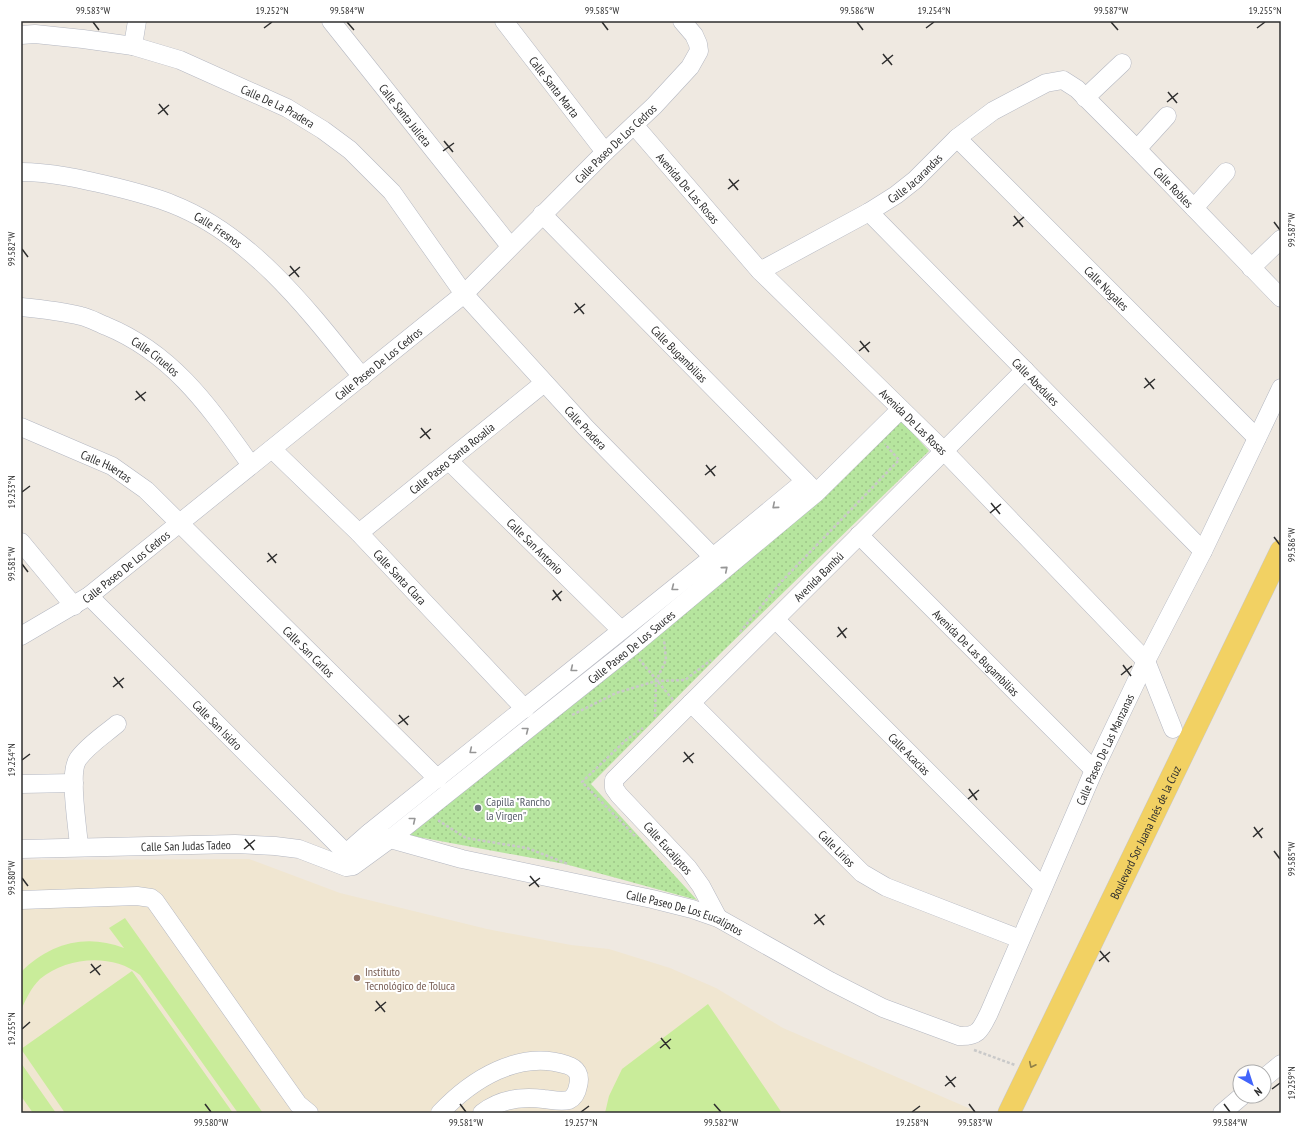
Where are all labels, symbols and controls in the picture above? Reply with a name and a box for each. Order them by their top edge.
text: 99.583°W [76,4,110,17]
text: 19.252°N [255,4,289,17]
text: 99.584°W [330,4,364,17]
text: 99.585°W [585,4,619,17]
text: 99.586°W [840,4,874,17]
text: 19.254°N [917,4,951,17]
text: 99.587°W [1094,4,1128,17]
text: 19.255°N [1248,4,1282,17]
street label: Calle Santa Marta [526,53,583,121]
street label: Calle De La Pradera [239,81,318,131]
street label: Calle Santa Julieta [376,81,435,149]
street label: Calle Paseo De Los Cedros [571,100,659,186]
street label: Avenida De Las Rosas [654,149,723,226]
street label: Calle Jacarandas [885,150,945,206]
street label: Calle Robles [1151,164,1197,210]
street label: Calle Fresnos [192,208,246,251]
text: 99.587°W [1285,213,1298,247]
text: 99.582°W [5,232,18,266]
street label: Calle Nogales [1082,263,1132,313]
street label: Calle Bugambilias [648,322,711,385]
street label: Calle Paseo De Los Cedros [331,324,425,403]
street label: Calle Ciruelos [129,333,183,379]
street label: Calle Abedules [1009,355,1063,409]
street label: Avenida De Las Rosas [877,385,951,458]
street label: Calle Pradera [562,402,610,453]
street label: Calle Paseo Santa Rosalía [406,419,497,497]
street label: Calle Huertas [79,446,135,485]
text: 19.253°N [5,475,18,509]
one-way arrow [772,501,779,508]
street label: Calle San Antonio [504,515,567,577]
street label: Calle Paseo De Los Cedros [79,527,172,606]
text: 99.586°W [1285,528,1298,562]
street label: Calle Santa Clara [371,546,430,608]
text: 99.581°W [5,547,18,581]
street label: Avenida Bambú [790,548,846,604]
one-way arrow [720,566,727,573]
one-way arrow [672,583,679,590]
street label: Calle Paseo De Los Sauces [584,606,678,686]
street label: Avenida De Las Bugambilias [930,606,1023,699]
street label: Calle San Carlos [280,623,338,680]
one-way arrow [570,665,578,672]
street label: Calle Paseo De Las Manzanas [1072,691,1137,807]
street label: Calle San Isidro [190,697,246,753]
one-way arrow [522,728,529,735]
street label: Calle Acacias [885,729,934,778]
text: 19.254°N [5,743,18,777]
one-way arrow [470,747,477,754]
street label: Boulevard Sor Juana Inés de la Cruz [1106,763,1184,901]
place label: Capilla "Rancho la Virgen" [486,794,550,823]
marker: Capilla "Rancho la Virgen" [473,803,483,813]
one-way arrow [409,818,416,825]
street label: Calle Eucaliptos [640,819,696,877]
street label: Calle Lirios [815,827,859,870]
street label: Calle San Judas Tadeo [141,837,231,854]
text: 99.585°W [1285,842,1298,876]
text: 99.580°W [5,861,18,895]
street label: Calle Paseo De Los Eucaliptos [625,886,746,938]
place label: Instituto Tecnológico de Toluca [365,964,455,993]
marker: Instituto Tecnológico de Toluca [352,973,362,983]
text: 19.255°N [5,1012,18,1046]
one-way arrow [1029,1061,1037,1069]
north arrow [1232,1064,1272,1104]
text: 19.259°N [1285,1066,1298,1100]
text: N [1252,1084,1265,1099]
text: 99.580°W [194,1116,228,1129]
text: 99.581°W [449,1116,483,1129]
text: 19.257°N [564,1116,598,1129]
text: 99.582°W [704,1116,738,1129]
text: 19.258°N [895,1116,929,1129]
text: 99.583°W [958,1116,992,1129]
text: 99.584°W [1213,1116,1247,1129]

